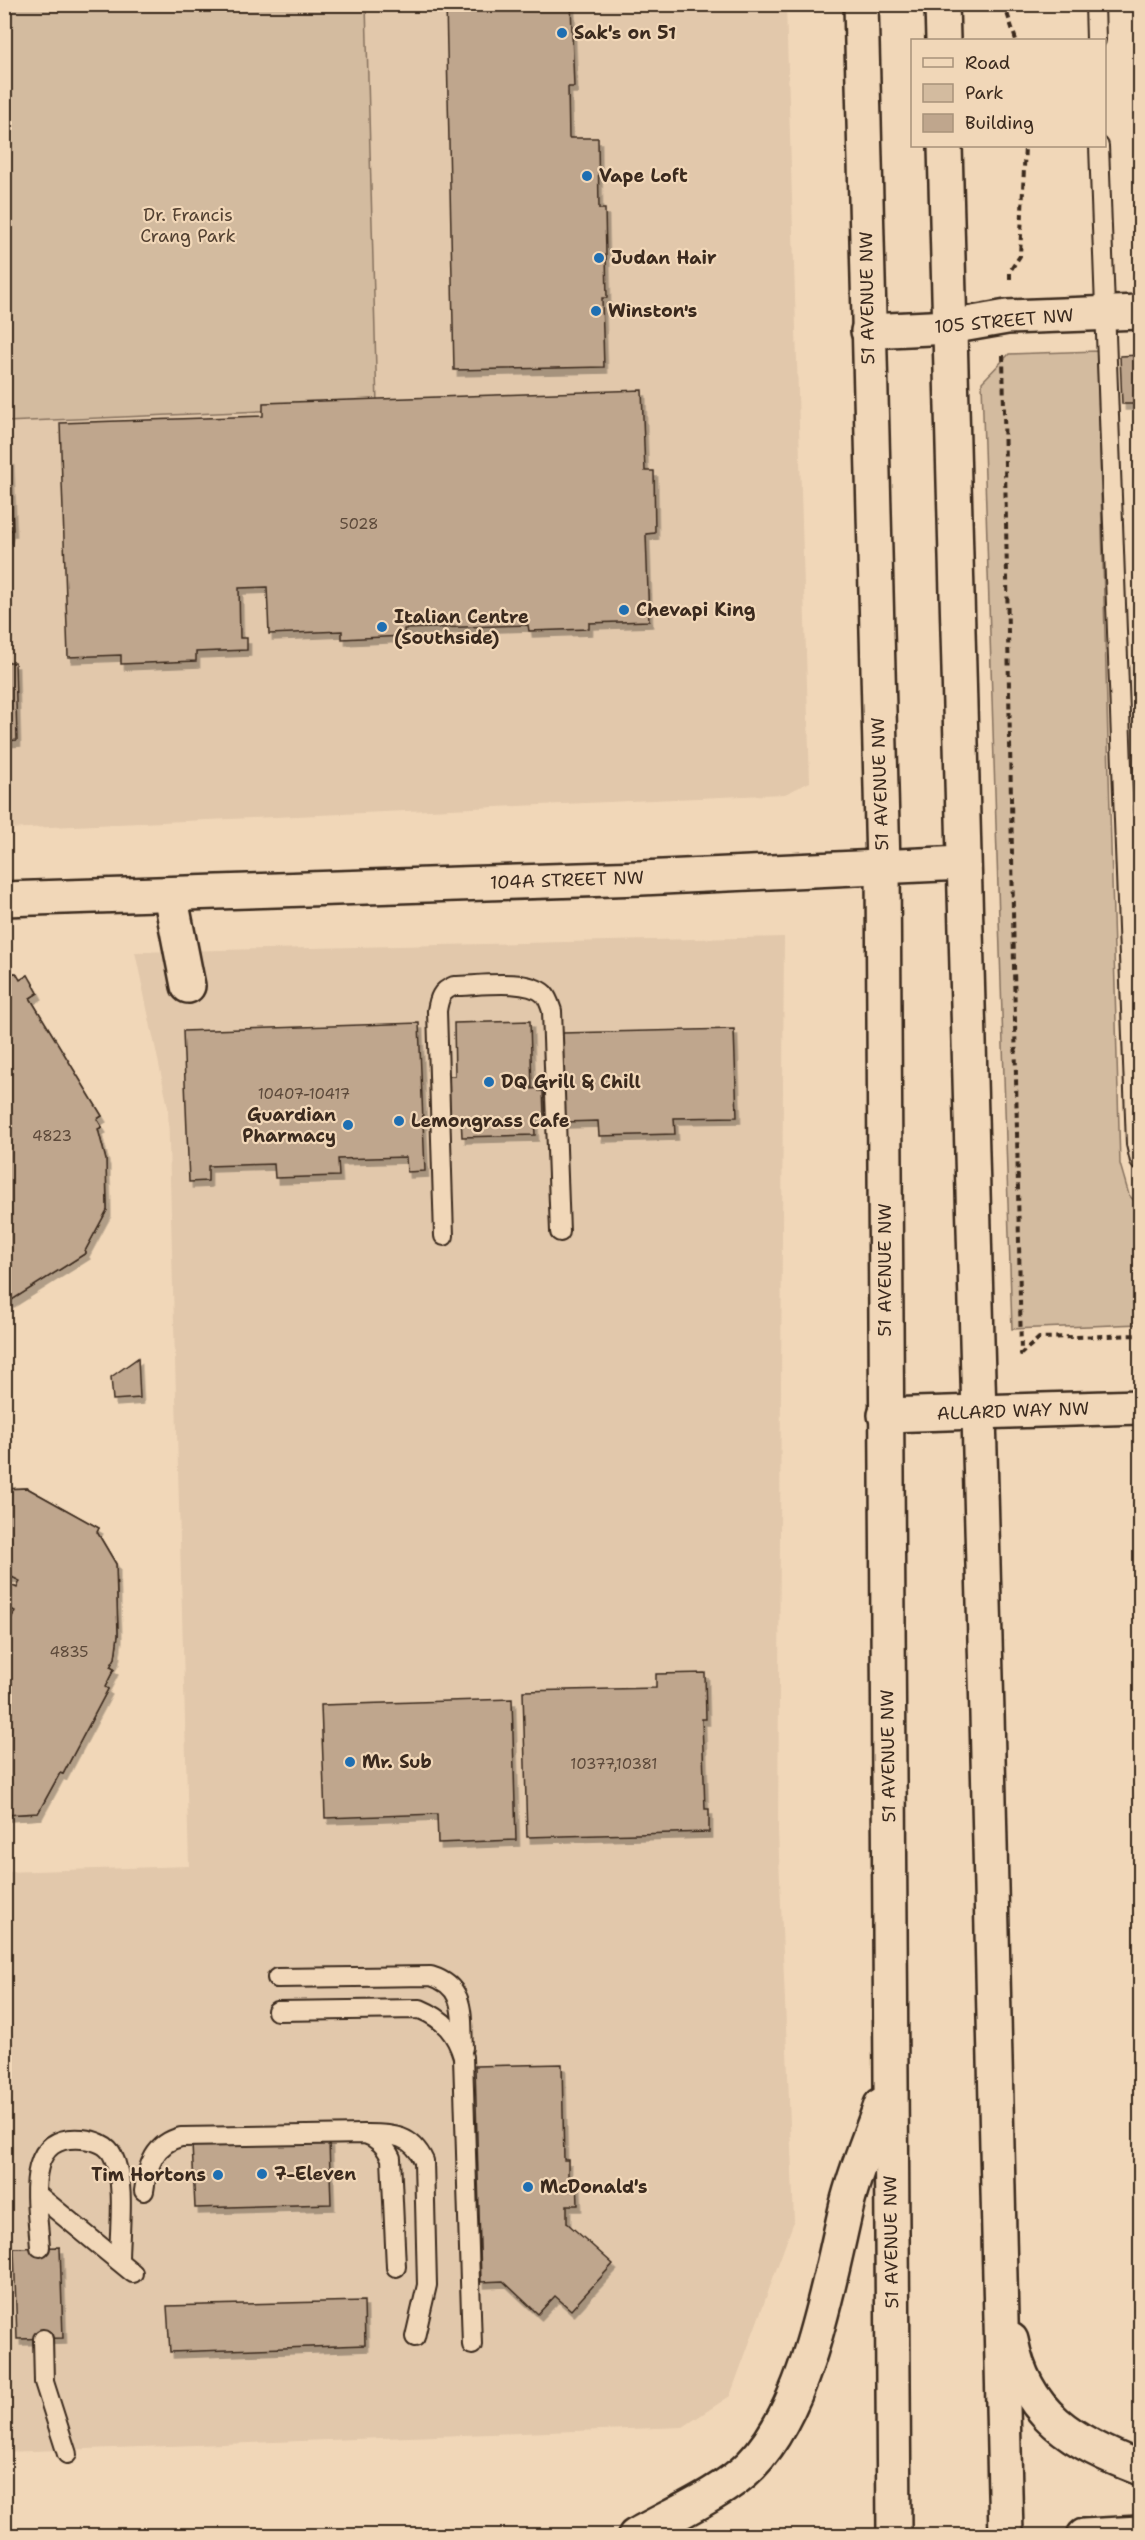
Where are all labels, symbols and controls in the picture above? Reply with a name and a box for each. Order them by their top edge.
place label: Sak's on 51 [574,21,676,45]
marker: Sak's on 51 [555,26,569,40]
legend [911,39,1106,147]
text: Road [965,51,1010,75]
text: Park [965,81,1004,105]
text: Building [965,111,1034,135]
place label: Vape Loft [599,164,688,188]
marker: Vape Loft [580,169,594,183]
park label: Dr. Francis Crang Park [140,203,236,248]
street label: 51 AVENUE NW [854,231,880,365]
place label: Judan Hair [611,246,717,270]
marker: Judan Hair [592,251,606,265]
place label: Winston's [608,299,697,323]
street label: 105 STREET NW [933,303,1075,339]
marker: Winston's [589,304,603,318]
house number: 5028 [339,514,379,534]
place label: Chevapi King [636,598,756,622]
marker: Chevapi King [617,603,631,617]
place label: Italian Centre (Southside) [394,605,529,650]
marker: Italian Centre (Southside) [375,620,389,634]
street label: 51 AVENUE NW [866,717,894,851]
street label: 104A STREET NW [490,865,644,895]
place label: DQ Grill & Chill [501,1070,641,1094]
marker: DQ Grill & Chill [482,1075,496,1089]
house number: 10407-10417 [258,1084,350,1104]
place label: Guardian Pharmacy [242,1103,336,1148]
place label: Lemongrass Cafe [411,1109,570,1133]
marker: Lemongrass Cafe [392,1114,406,1128]
marker: Guardian Pharmacy [341,1118,355,1132]
house number: 4823 [32,1126,72,1146]
street label: 51 AVENUE NW [873,1203,897,1337]
street label: ALLARD WAY NW [936,1396,1090,1426]
house number: 4835 [49,1642,89,1662]
street label: 51 AVENUE NW [875,1689,901,1823]
place label: Mr. Sub [362,1750,432,1774]
house number: 10377,10381 [570,1754,658,1774]
marker: Mr. Sub [343,1755,357,1769]
place label: 7-Eleven [274,2162,356,2186]
place label: Tim Hortons [91,2163,206,2187]
marker: 7-Eleven [255,2167,269,2181]
marker: Tim Hortons [211,2168,225,2182]
place label: McDonald's [540,2175,647,2199]
street label: 51 AVENUE NW [878,2175,904,2309]
marker: McDonald's [521,2180,535,2194]

